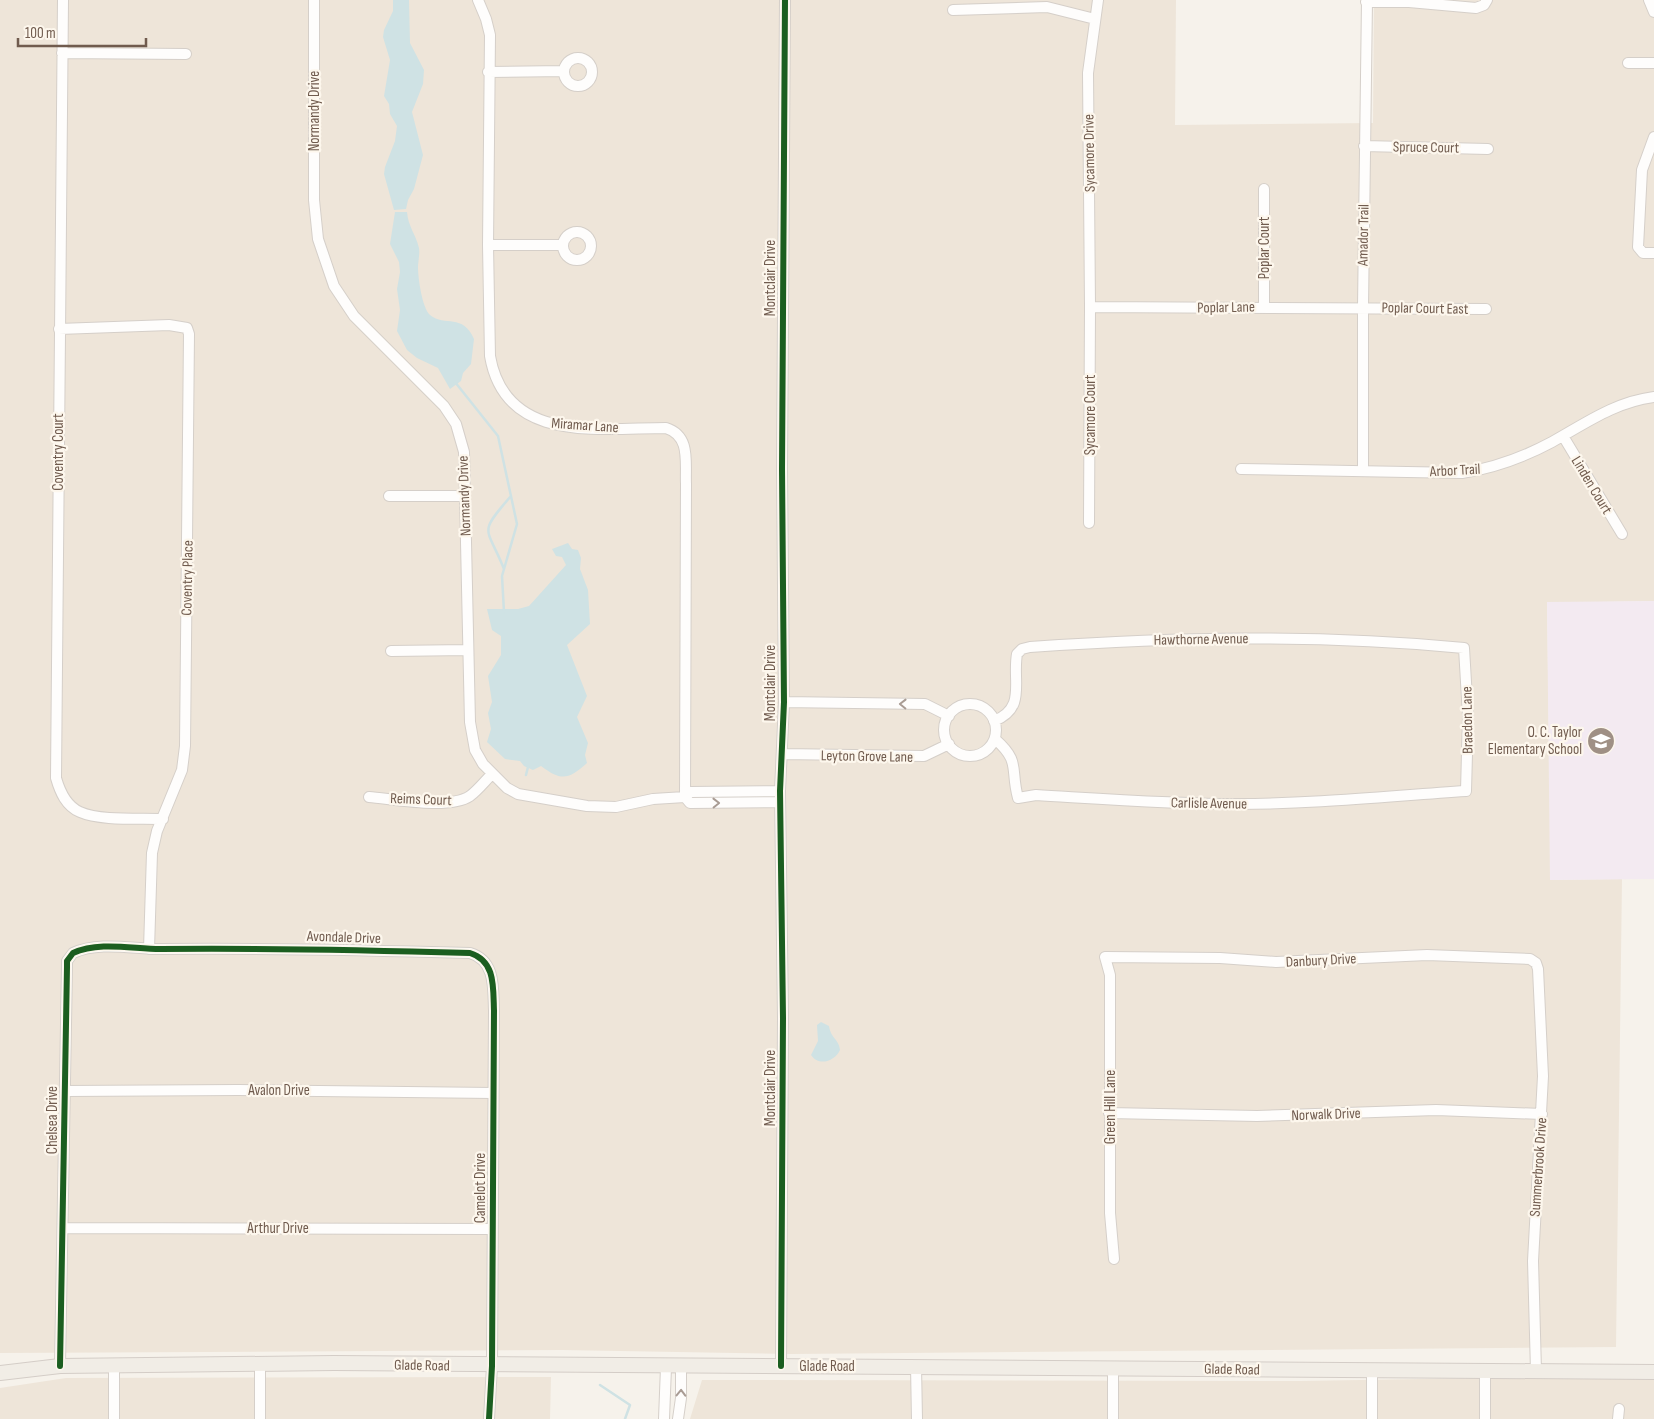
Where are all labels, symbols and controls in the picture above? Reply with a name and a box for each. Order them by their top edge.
scale bar [18,15,145,47]
text: 100 m [25,24,56,43]
street label: Normandy Drive [305,71,324,151]
street label: Sycamore Drive [1079,114,1100,192]
street label: Spruce Court [1393,137,1460,158]
street label: Amador Trail [1353,204,1374,267]
street label: Poplar Court [1255,216,1274,279]
street label: Montclair Drive [761,240,780,316]
street label: Poplar Lane [1197,297,1255,318]
street label: Poplar Court East [1381,298,1469,319]
street label: Sycamore Court [1081,374,1100,455]
street label: Coventry Court [49,413,68,491]
street label: Miramar Lane [551,414,619,437]
street label: Linden Court [1567,453,1617,518]
street label: Normandy Drive [454,455,475,537]
street label: Arbor Trail [1428,460,1481,481]
street label: Coventry Place [177,540,198,616]
street label: Hawthorne Avenue [1153,629,1249,650]
street label: Montclair Drive [761,645,780,721]
street label: Braedon Lane [1457,686,1478,754]
one-way arrow [899,699,906,709]
place label: O. C. Taylor Elementary School [1488,723,1583,759]
school or university icon: O. C. Taylor Elementary School [1586,726,1616,756]
street label: Leyton Grove Lane [821,746,913,767]
street label: Reims Court [390,789,453,810]
street label: Carlisle Avenue [1171,793,1247,814]
one-way arrow [712,798,720,808]
street label: Avondale Drive [306,927,381,948]
street label: Danbury Drive [1285,949,1357,972]
street label: Montclair Drive [761,1050,780,1126]
street label: Green Hill Lane [1101,1070,1120,1144]
street label: Avalon Drive [247,1081,310,1100]
street label: Chelsea Drive [43,1086,62,1154]
street label: Norwalk Drive [1291,1104,1361,1125]
street label: Summerbrook Drive [1526,1117,1551,1217]
street label: Camelot Drive [471,1153,490,1223]
street label: Arthur Drive [246,1219,309,1238]
street label: Glade Road [394,1356,450,1375]
street label: Glade Road [799,1357,855,1376]
street label: Glade Road [1204,1360,1260,1379]
one-way arrow [676,1389,686,1396]

